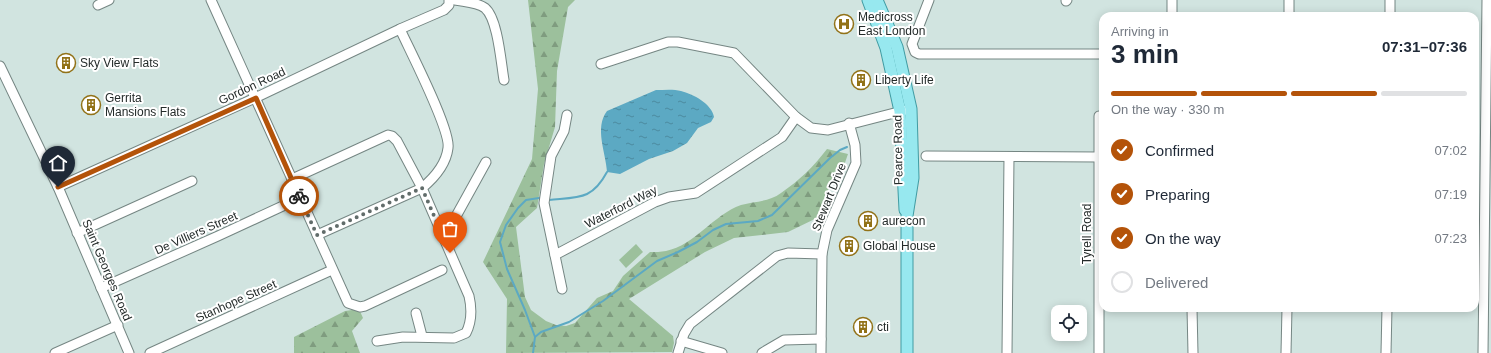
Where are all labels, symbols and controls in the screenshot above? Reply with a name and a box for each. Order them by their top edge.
place label: Medicross East London [858,10,925,38]
hospital icon: Medicross East London [833,13,855,35]
text: Arriving in [1111,24,1169,39]
text: 07:31–07:36 [1382,38,1467,55]
text: 3 min [1111,39,1179,69]
building icon: Sky View Flats [55,52,77,74]
place label: Sky View Flats [80,56,158,70]
street label: Gordon Road [216,64,288,108]
building icon: Liberty Life [850,69,872,91]
place label: Liberty Life [875,73,934,87]
place label: Gerrita Mansions Flats [105,91,186,119]
building icon: Gerrita Mansions Flats [80,94,102,116]
text: On the way · 330 m [1111,102,1224,117]
street label: Pearce Road [890,115,906,185]
icon: check [1111,139,1133,161]
text: Confirmed [1145,142,1214,159]
text: 07:02 [1434,143,1467,158]
pin [41,146,75,187]
icon: home [47,152,69,174]
street label: Stewart Drive [809,161,849,233]
courier [279,176,319,216]
street label: Waterford Way [583,183,659,231]
icon: check [1111,183,1133,205]
icon: bike [288,185,310,207]
text: Preparing [1145,186,1210,203]
text: 07:19 [1434,187,1467,202]
street label: Tyrell Road [1080,204,1094,264]
street label: De Villiers Street [152,208,240,258]
building icon: aurecon [857,210,879,232]
pin [433,212,467,253]
place label: aurecon [882,214,925,228]
street label: Saint Georges Road [79,217,135,323]
icon: bag [439,218,461,240]
icon: check [1111,227,1133,249]
text: On the way [1145,230,1221,247]
text: 07:23 [1434,231,1467,246]
building icon: Global House [838,235,860,257]
place label: Global House [863,239,936,253]
text: Delivered [1145,274,1208,291]
street label: Stanhope Street [194,277,279,325]
map controls [1051,305,1087,341]
button: locate [1051,305,1087,341]
building icon: cti [852,316,874,338]
place label: cti [877,320,889,334]

